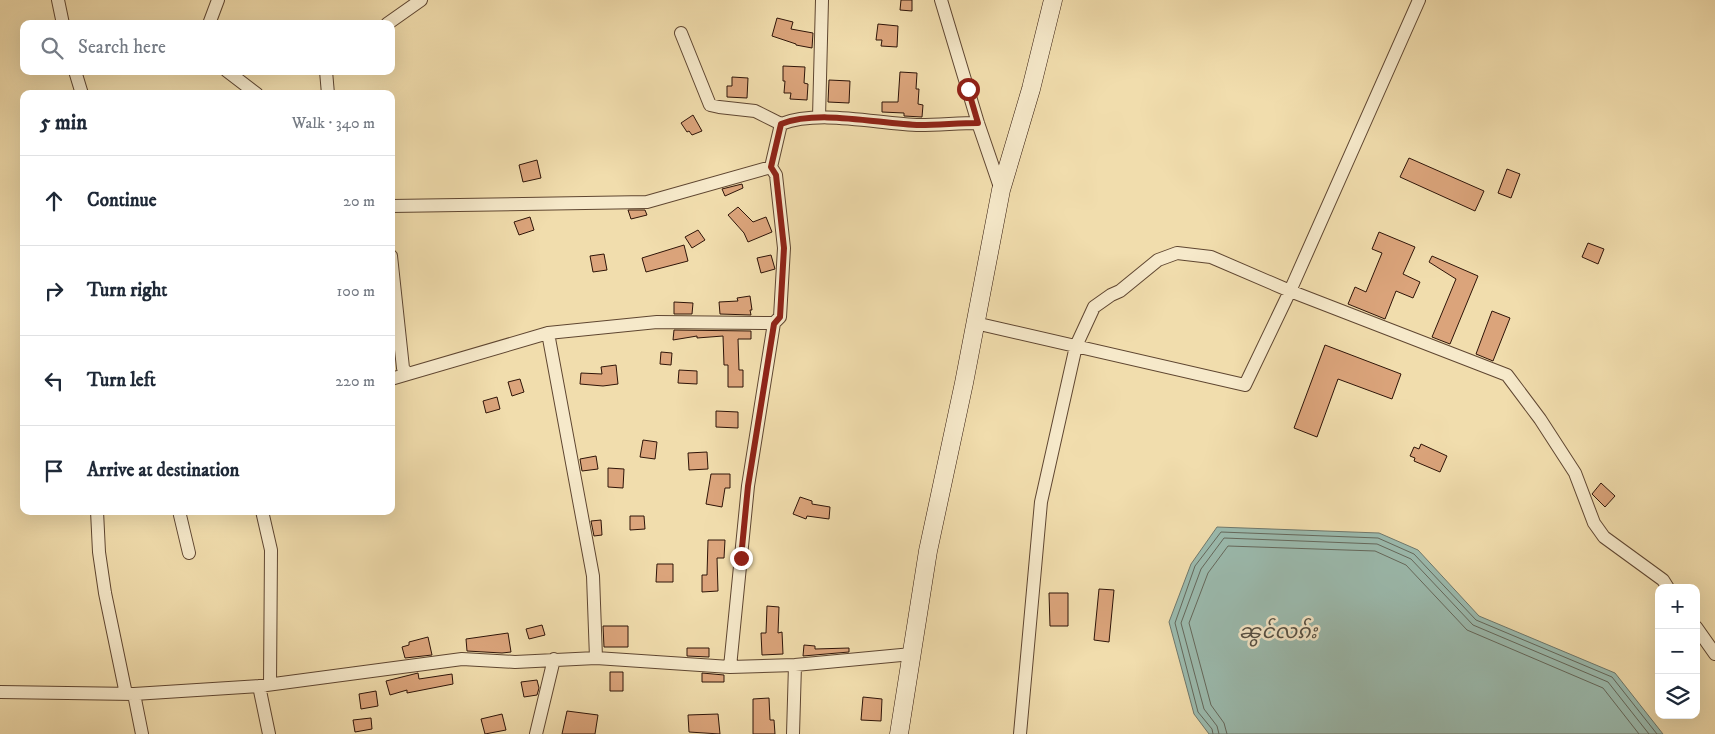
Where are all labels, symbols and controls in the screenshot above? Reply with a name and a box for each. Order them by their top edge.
search box [20,20,395,75]
icon: search [38,34,66,62]
text: Search here [78,36,166,59]
route start [957,78,980,101]
text: 5 min [40,110,87,136]
text: Walk · 340 m [292,113,375,133]
icon: ahead [40,187,68,215]
text: Continue [87,189,157,212]
text: 20 m [343,191,375,211]
icon: right [40,277,68,305]
text: Turn right [87,279,167,302]
text: 100 m [337,281,375,301]
icon: left [40,367,68,395]
text: Turn left [87,369,156,392]
text: 220 m [335,371,375,391]
icon: arrive [40,457,68,485]
text: Arrive at destination [87,459,239,482]
route end [730,547,753,570]
map controls [1655,584,1700,719]
button: + [1655,584,1700,629]
water label: ၼွင်လၵ်း [1239,617,1318,647]
button: − [1655,629,1700,674]
button: layers [1655,674,1700,719]

